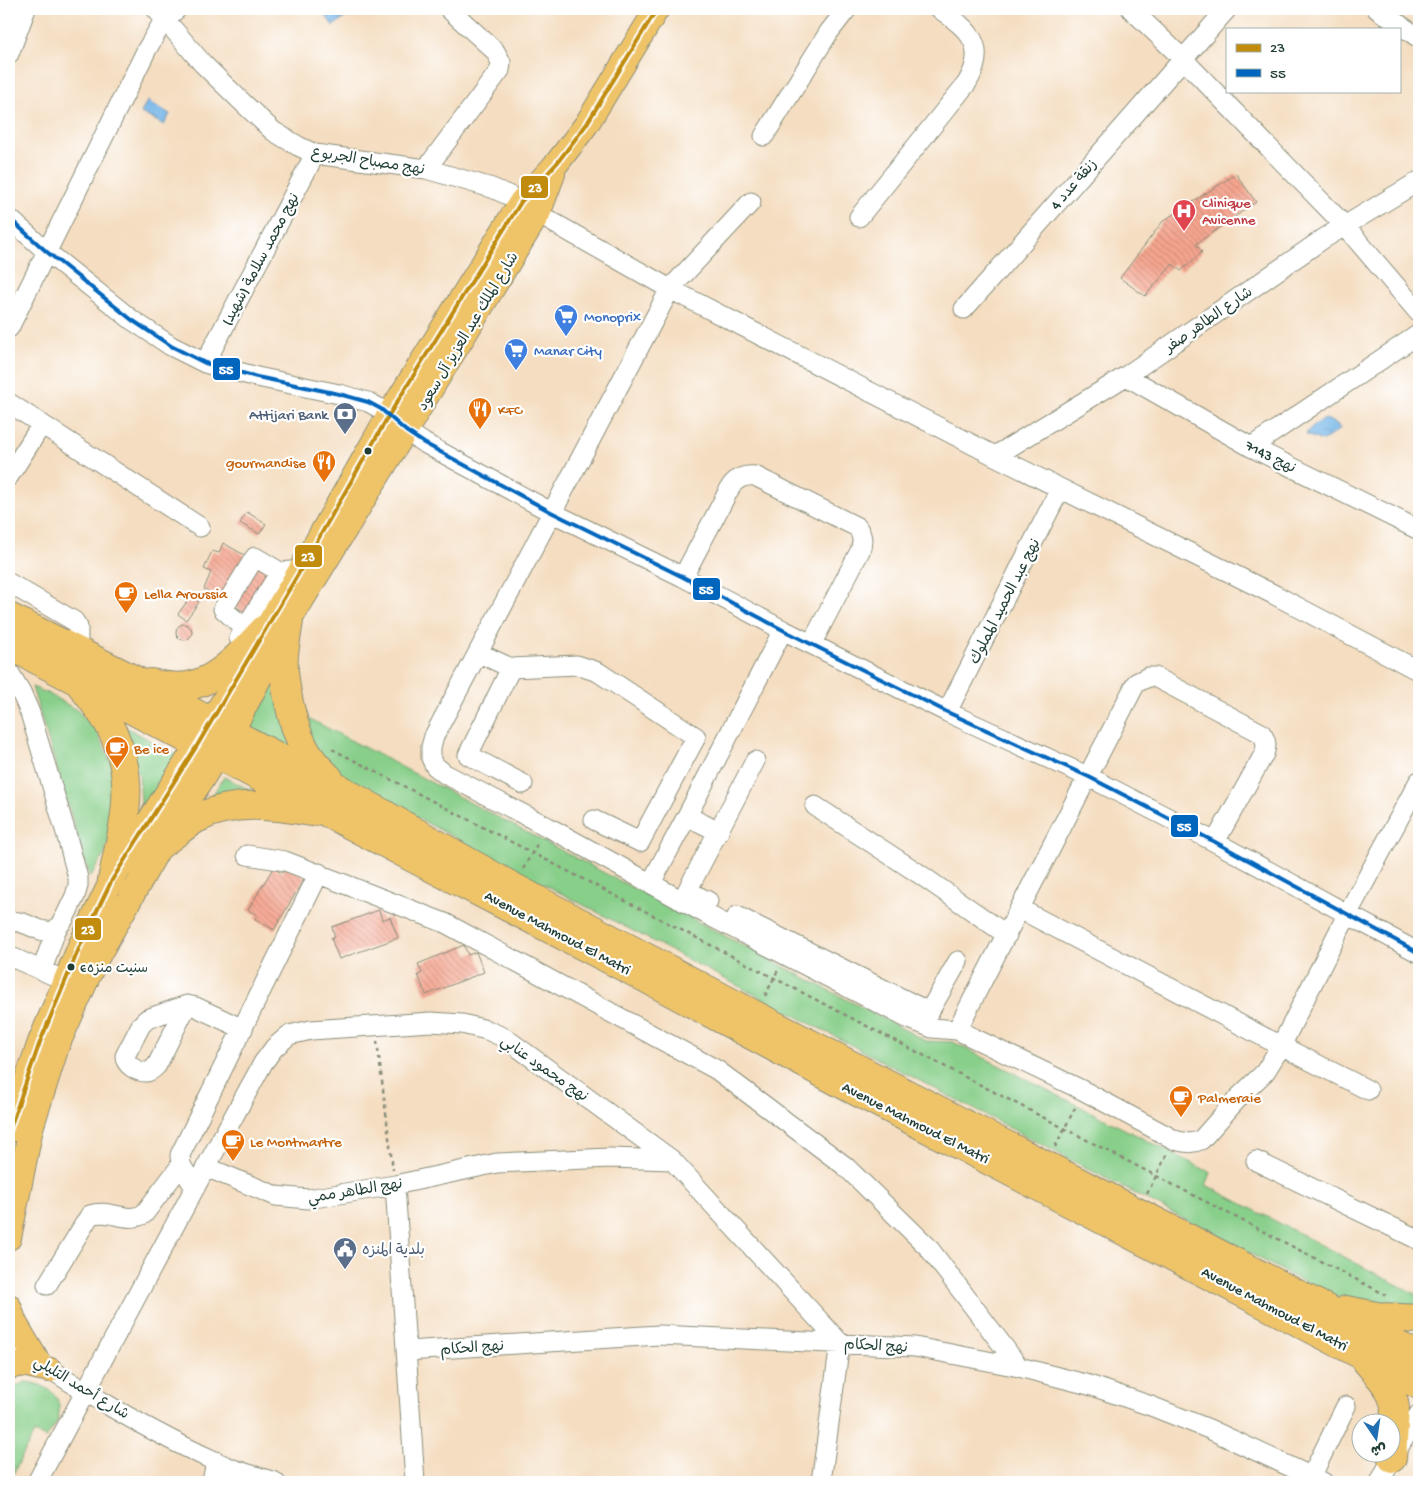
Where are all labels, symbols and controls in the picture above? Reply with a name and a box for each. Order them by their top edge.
legend [1226,28,1400,92]
text: 23 [1270,40,1285,58]
text: 55 [1270,66,1286,84]
street label: نهج مصباح الجربوع [309,144,426,180]
street label: زنقة عدد 4 [1047,156,1102,215]
line badge: 23 [520,175,549,199]
text: 23 [528,181,542,198]
street label: نهج محمد سلامة (شهيد) [219,191,304,329]
place label: Clinique Avicenne [1202,195,1256,230]
hospital icon: Clinique Avicenne [1171,198,1197,232]
street label: شارع الملك عبد العزيز آل سعود [413,249,523,415]
street label: شارع الطاهر صفر [1160,284,1257,359]
supermarket icon: Monoprix [553,303,579,337]
place label: Monoprix [584,309,641,327]
supermarket icon: Manar City [503,337,529,371]
place label: Manar City [534,343,603,361]
line badge: 55 [212,357,241,381]
text: 55 [219,363,234,380]
restaurant icon: KFC [467,396,493,430]
bank icon: Attijari Bank [332,401,358,435]
place label: KFC [498,402,523,420]
place label: Attijari Bank [249,407,329,425]
street label: نهج 7143 [1241,437,1298,478]
unlabelled marker [363,446,373,456]
restaurant icon: gourmandise [311,449,337,483]
place label: gourmandise [226,455,306,473]
street label: نهج عبد الحميد المملوك [966,536,1045,668]
line badge: 23 [294,544,323,568]
text: 23 [301,550,315,567]
line badge: 55 [692,577,721,601]
cafe icon: Lella Aroussia [113,580,139,614]
text: 55 [699,583,714,600]
place label: Lella Aroussia [144,586,228,604]
cafe icon: Be ice [104,735,130,769]
place label: Be ice [133,741,169,759]
line badge: 55 [1170,814,1199,838]
text: 55 [1177,820,1192,837]
street label: Avenue Mahmoud El Matri [481,888,633,980]
line badge: 23 [74,917,102,941]
text: 23 [81,923,95,940]
place label: سنيت منزه6 [80,961,148,978]
marker: سنيت منزه6 [66,962,76,972]
street label: نهج محمود عنابي [495,1033,591,1108]
street label: Avenue Mahmoud El Matri [838,1079,992,1169]
cafe icon: Palmeraie [1168,1084,1194,1118]
place label: Palmeraie [1197,1090,1261,1108]
cafe icon: Le Montmartre [220,1128,246,1162]
place label: Le Montmartre [250,1134,342,1152]
street label: نهج الطاهر ممي [307,1176,404,1210]
public building icon: بلدية المنزه [332,1236,358,1270]
place label: بلدية المنزه [362,1242,425,1260]
street label: Avenue Mahmoud El Matri [1198,1264,1350,1356]
street label: نهج الحكام [844,1336,908,1358]
street label: نهج الحكام [440,1338,505,1360]
street label: شارع أحمد التليلي [29,1352,133,1426]
north arrow [1350,1414,1400,1464]
text: ش [1369,1438,1388,1458]

